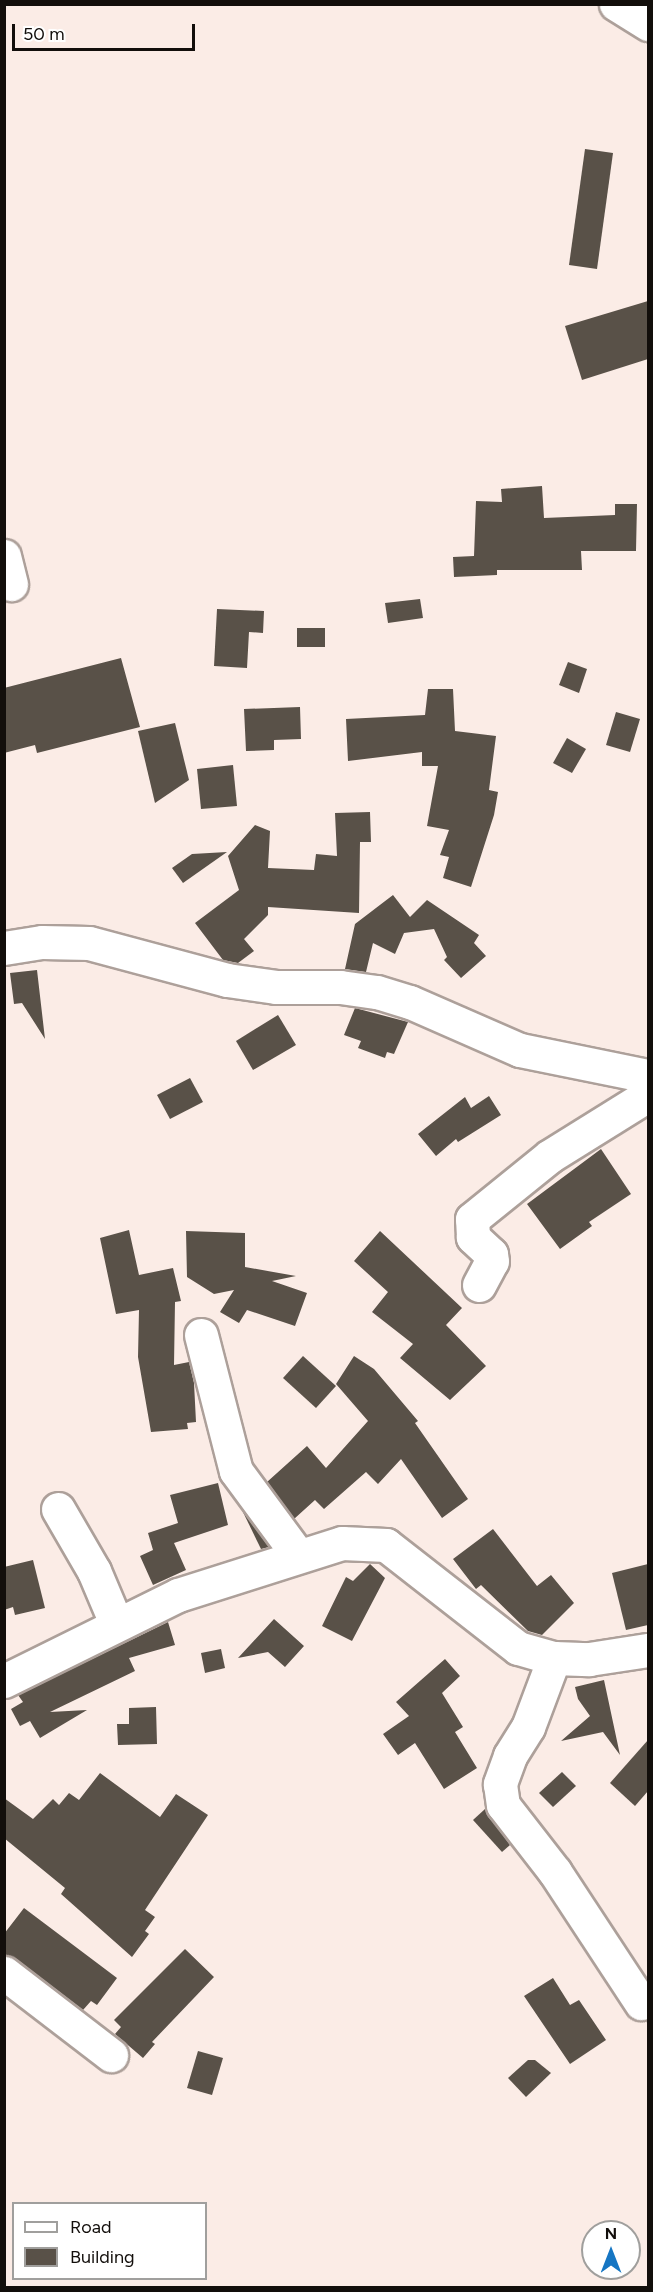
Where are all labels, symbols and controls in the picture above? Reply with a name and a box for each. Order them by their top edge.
scale bar [15,12,198,50]
text: 50 m [23,23,65,45]
legend [12,2202,207,2280]
text: Road [70,2216,111,2238]
north arrow [581,2220,641,2280]
text: N [605,2224,617,2243]
text: Building [70,2246,135,2268]

